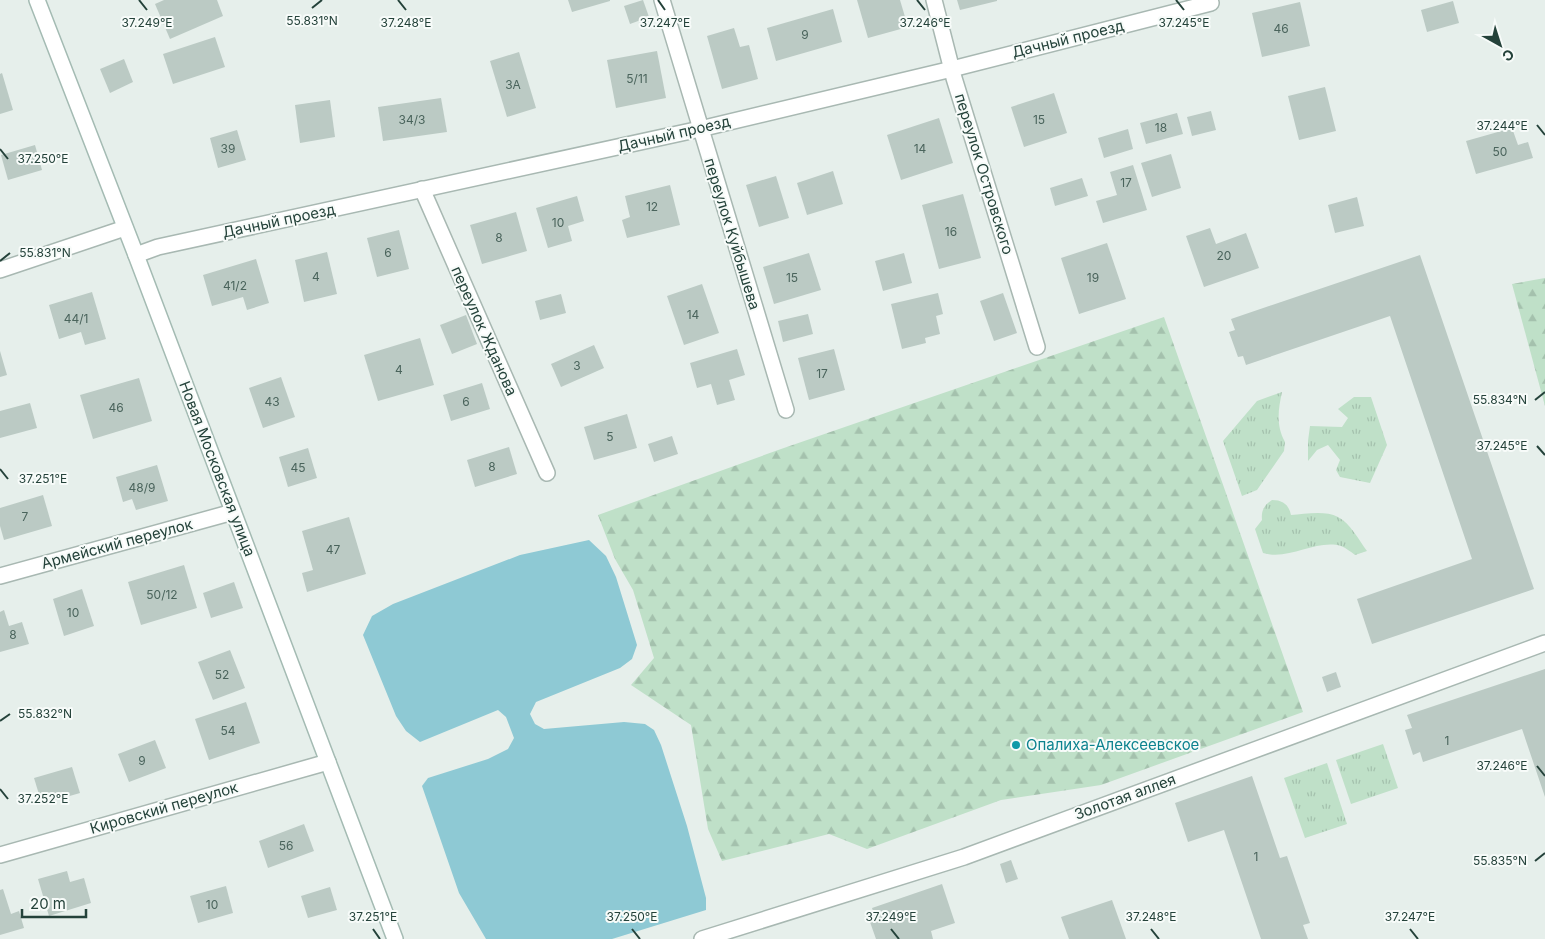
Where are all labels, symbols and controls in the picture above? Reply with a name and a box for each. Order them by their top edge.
text: 55.831°N [286,13,338,28]
text: 37.249°E [121,15,173,30]
text: 37.248°E [381,15,431,30]
text: 37.247°E [640,15,690,30]
text: 37.246°E [899,15,951,30]
street label: Дачный проезд [1010,15,1126,62]
text: 37.245°E [1158,15,1210,30]
north arrow [1475,20,1525,70]
house number: 46 [1273,21,1289,36]
house number: 9 [801,27,809,42]
text: С [1499,46,1518,65]
house number: 5/11 [626,71,648,86]
house number: 3А [505,77,521,92]
street label: переулок Островского [951,91,1018,257]
street label: Дачный проезд [616,111,732,156]
house number: 34/3 [399,112,425,127]
house number: 15 [1033,112,1045,127]
text: 37.244°E [1476,118,1528,133]
house number: 18 [1155,120,1167,135]
house number: 39 [221,141,235,156]
house number: 14 [914,141,927,156]
house number: 50 [1493,144,1507,159]
text: 37.250°E [17,151,69,166]
street label: переулок Куйбышева [700,156,765,312]
house number: 17 [1120,175,1132,190]
street label: Дачный проезд [221,199,337,242]
house number: 12 [646,199,658,214]
house number: 10 [552,215,564,230]
house number: 16 [945,224,957,239]
house number: 8 [495,230,503,245]
text: 55.831°N [19,245,71,260]
house number: 6 [384,245,392,260]
house number: 20 [1217,248,1231,263]
street label: переулок Жданова [447,263,522,399]
house number: 4 [312,269,320,284]
house number: 15 [786,270,798,285]
house number: 19 [1087,270,1099,285]
house number: 41/2 [223,278,247,293]
house number: 14 [687,307,700,322]
house number: 44/1 [64,311,88,326]
house number: 3 [573,358,581,373]
house number: 4 [395,362,403,377]
house number: 17 [816,366,828,381]
street label: Новая Московская улица [175,378,260,559]
text: 55.834°N [1473,392,1527,407]
house number: 43 [264,394,280,409]
house number: 6 [462,394,470,409]
house number: 46 [108,400,124,415]
house number: 5 [606,429,614,444]
text: 37.245°E [1476,438,1528,453]
house number: 8 [488,459,496,474]
house number: 45 [290,460,306,475]
text: 37.251°E [19,471,67,486]
house number: 48/9 [129,480,155,495]
house number: 7 [22,509,29,524]
street label: Армейский переулок [39,514,195,573]
house number: 47 [326,542,340,557]
house number: 50/12 [146,587,178,602]
house number: 10 [67,605,79,620]
house number: 8 [9,627,17,642]
house number: 52 [215,667,229,682]
text: 55.832°N [18,706,72,721]
house number: 54 [220,723,236,738]
house number: 1 [1445,733,1449,748]
place label: Опалиха-Алексеевское [1026,735,1199,754]
marker: Опалиха-Алексеевское [1010,739,1022,751]
house number: 9 [138,753,146,768]
text: 37.246°E [1476,758,1528,773]
street label: Золотая аллея [1072,769,1178,824]
street label: Кировский переулок [88,777,240,838]
text: 37.252°E [18,791,68,806]
house number: 56 [279,838,293,853]
house number: 1 [1254,849,1258,864]
text: 55.835°N [1473,853,1527,868]
scale bar [22,886,86,918]
text: 20 m [30,894,66,913]
house number: 10 [206,897,218,912]
text: 37.251°E [349,909,397,924]
text: 37.250°E [606,909,658,924]
text: 37.249°E [865,909,917,924]
text: 37.248°E [1126,909,1176,924]
text: 37.247°E [1385,909,1435,924]

